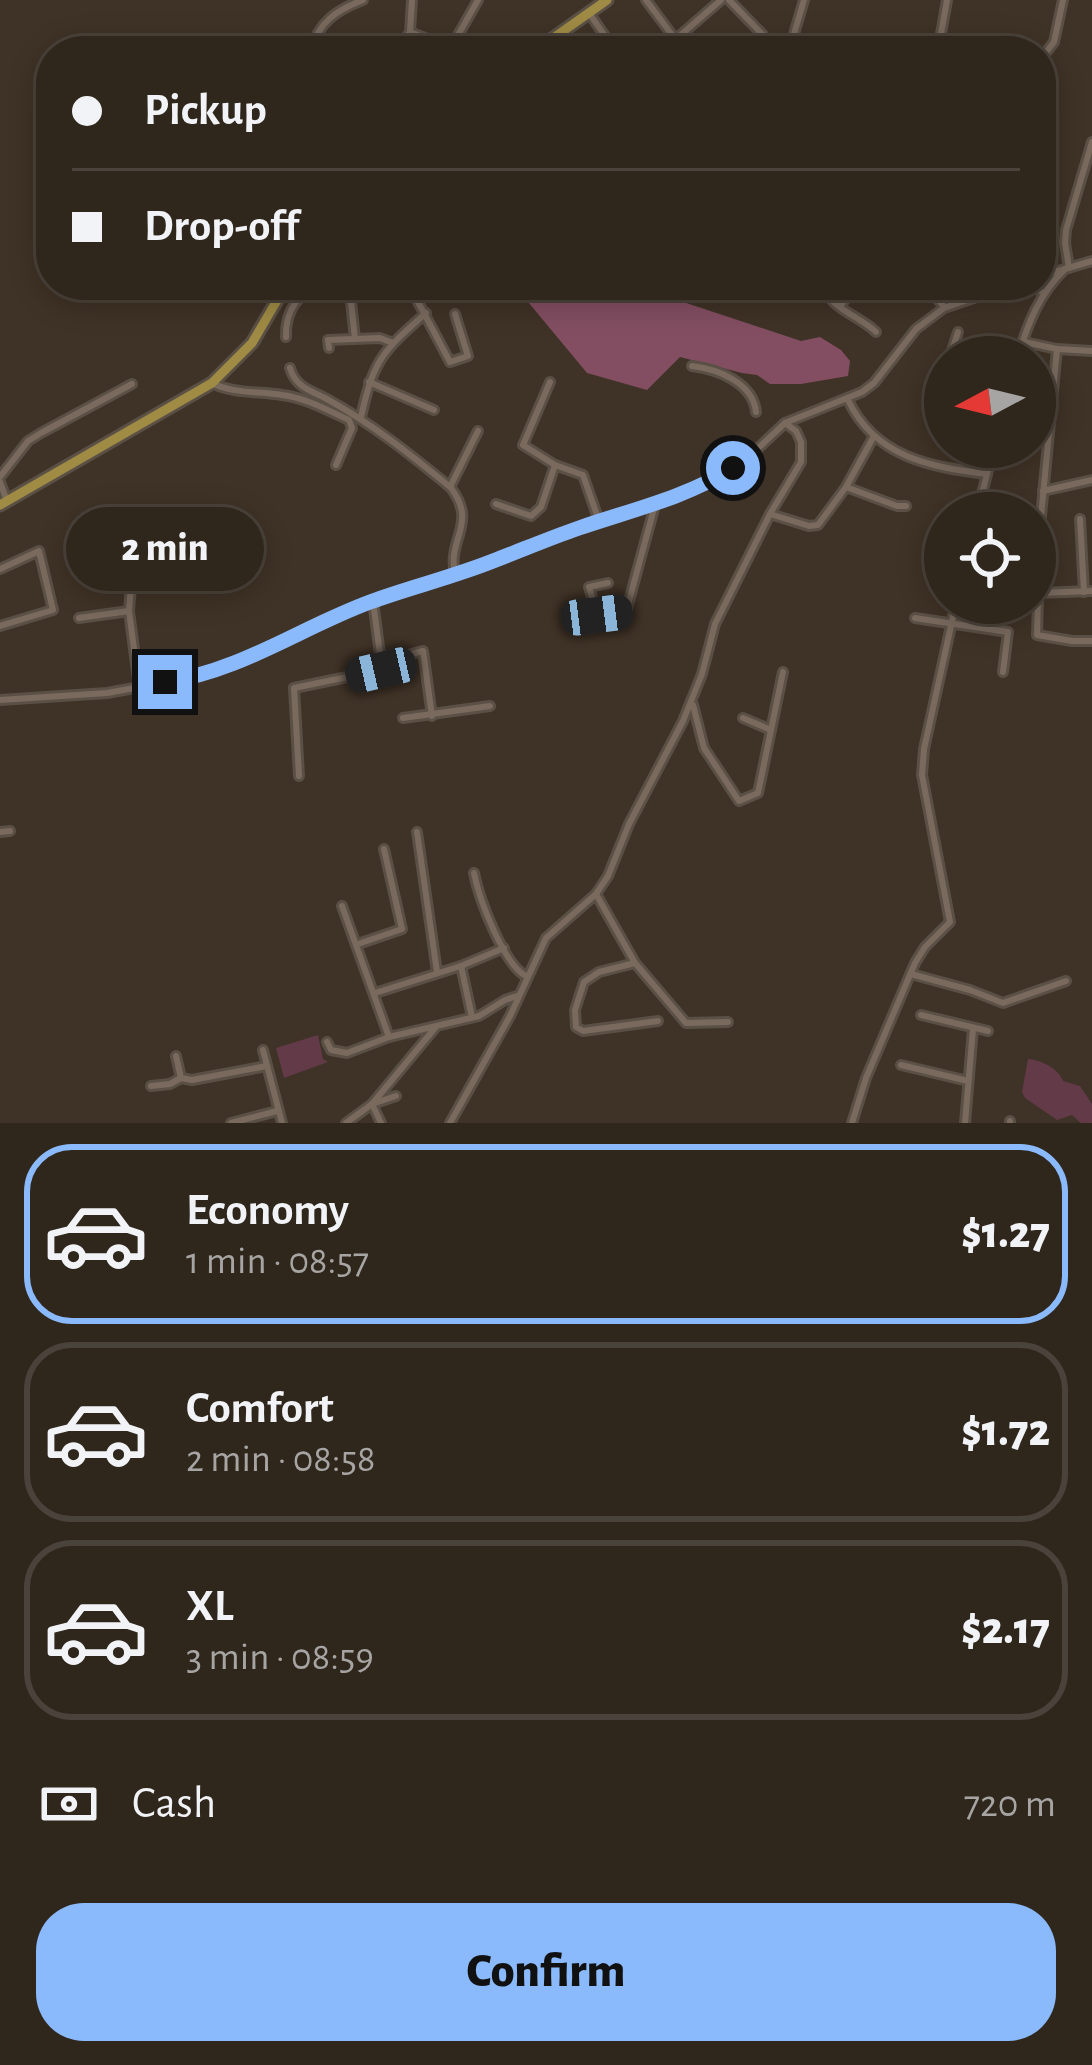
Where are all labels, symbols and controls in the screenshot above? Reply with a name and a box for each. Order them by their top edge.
text: Pickup [144,88,267,133]
text: Drop-off [144,204,299,249]
north arrow [924,336,1056,468]
map controls [924,336,1056,624]
route start [706,441,760,495]
button: locate [924,492,1056,624]
callout: 2 min [66,508,264,592]
text: 2 min [121,529,209,568]
car [559,593,635,637]
car [342,644,420,696]
route end [138,655,192,709]
icon: car [42,1180,150,1288]
text: Economy [186,1188,349,1233]
text: $1.27 [961,1211,1050,1256]
text: 1 min · 08:57 [186,1242,369,1281]
icon: car [42,1378,150,1486]
text: Comfort [186,1386,334,1431]
text: $1.72 [961,1409,1050,1454]
text: 2 min · 08:58 [186,1440,376,1479]
icon: car [42,1576,150,1684]
text: XL [186,1584,234,1629]
text: $2.17 [961,1607,1050,1652]
text: 3 min · 08:59 [186,1638,374,1677]
icon: cash [36,1771,102,1837]
text: Cash [132,1781,216,1826]
text: 720 m [964,1785,1056,1824]
button: Confirm [36,1903,1056,2041]

